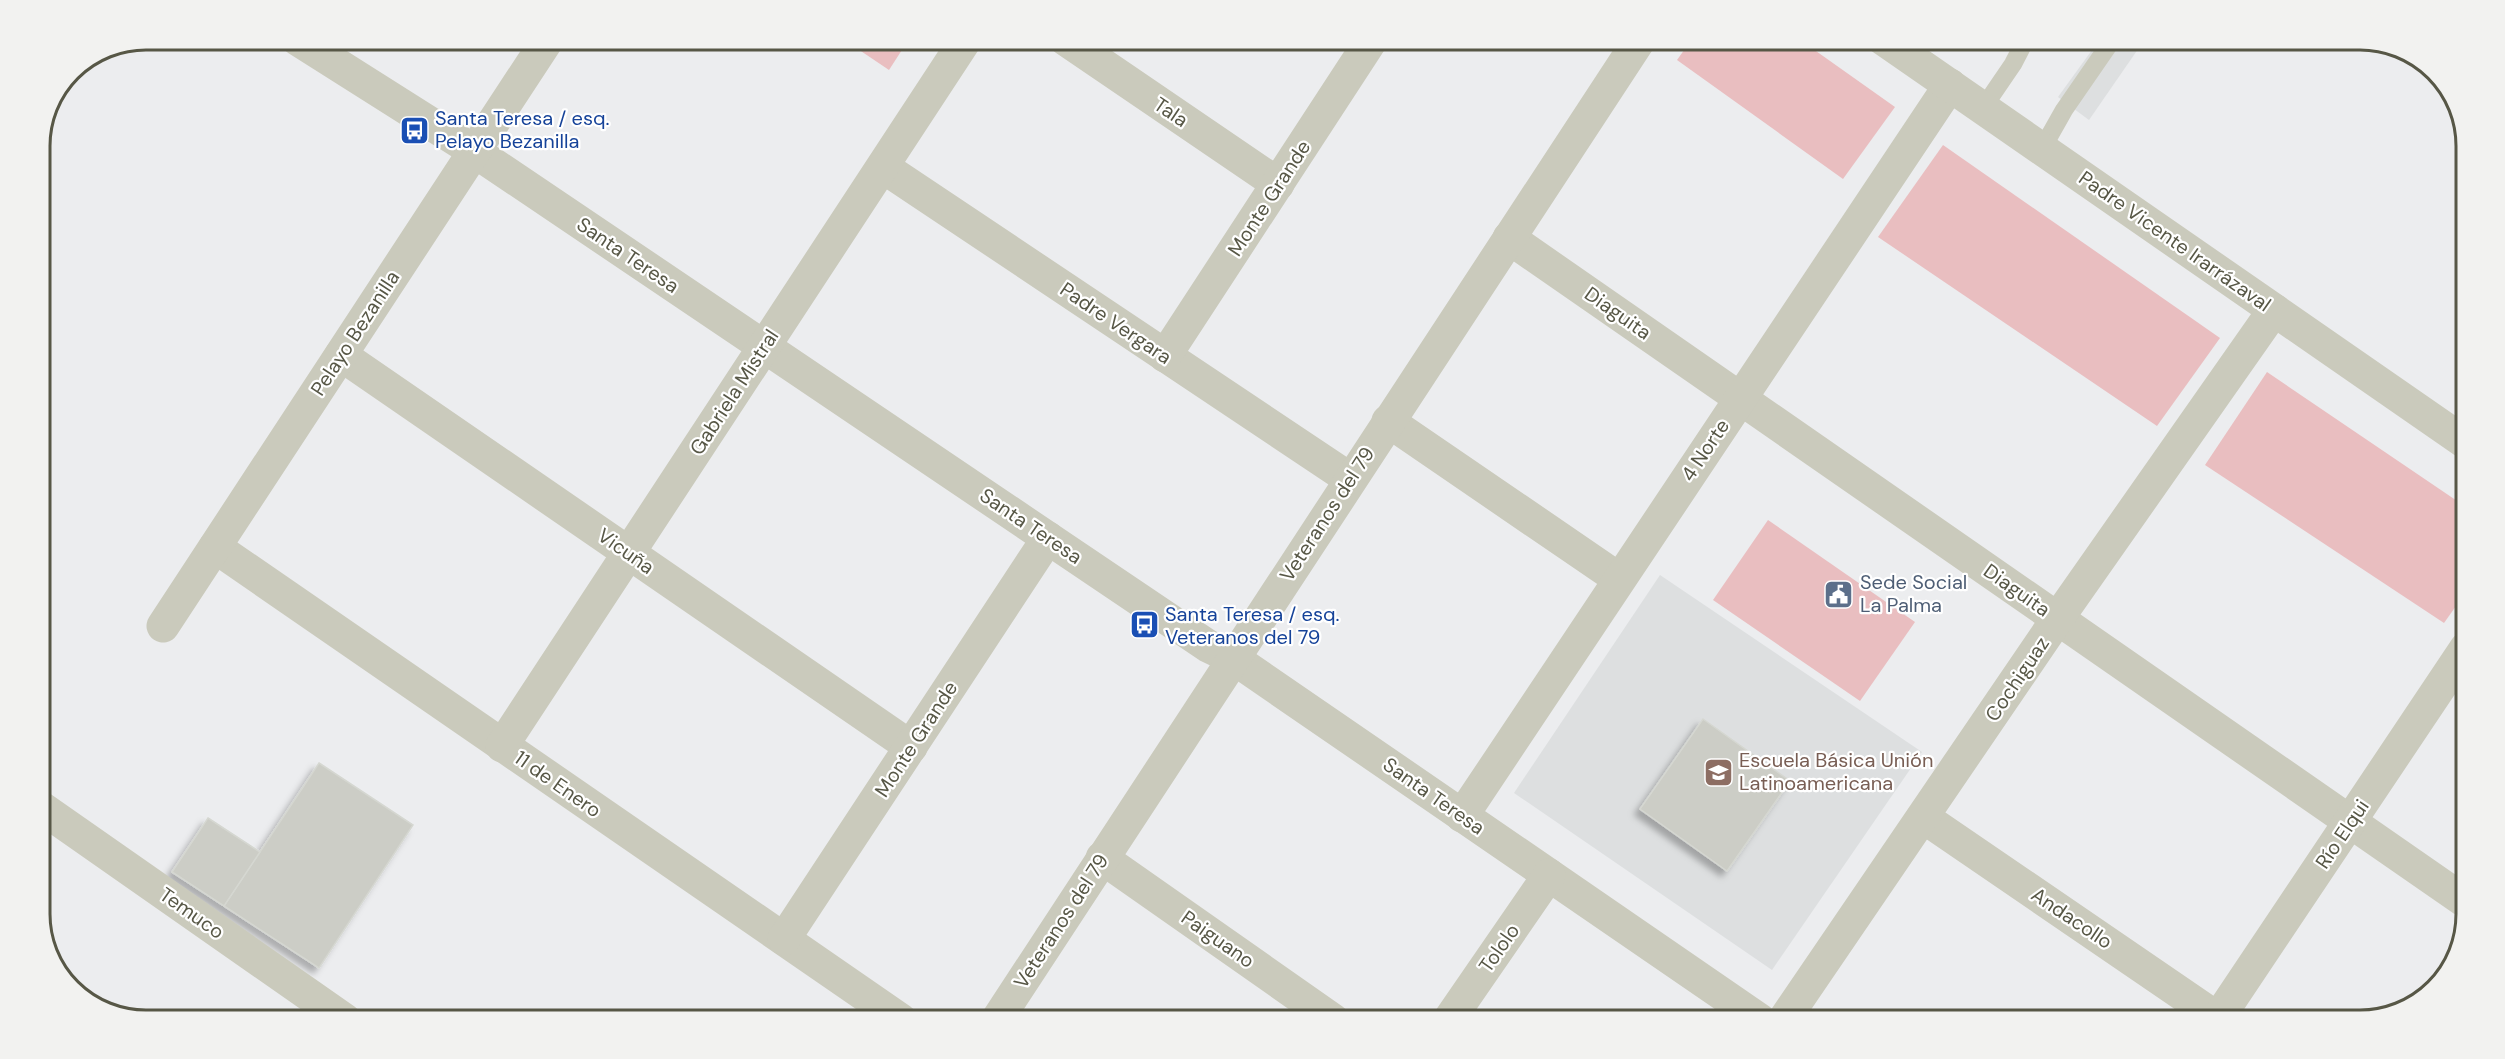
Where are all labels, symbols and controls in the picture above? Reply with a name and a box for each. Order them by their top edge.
street label: Tala [1149,91,1193,133]
place label: Santa Teresa / esq. Pelayo Bezanilla [435,105,609,154]
bus stop icon: Santa Teresa / esq. Pelayo Bezanilla [398,114,430,146]
street label: Monte Grande [1222,135,1316,261]
street label: Padre Vicente Irarrázaval [2074,165,2276,317]
street label: Santa Teresa [572,211,684,299]
street label: Pelayo Bezanilla [305,265,405,401]
street label: Padre Vergara [1055,276,1177,370]
street label: Diaguita [1580,281,1656,345]
street label: Gabriela Mistral [684,324,784,460]
street label: 4 Norte [1675,414,1735,486]
street label: Veteranos del 79 [1274,442,1380,586]
street label: Santa Teresa [975,482,1087,570]
street label: Vicuña [593,522,659,580]
street label: Diaguita [1979,558,2055,622]
place label: Sede Social La Palma [1860,569,1967,618]
public building icon: Sede Social La Palma [1823,578,1855,610]
place label: Santa Teresa / esq. Veteranos del 79 [1165,601,1339,650]
bus stop icon: Santa Teresa / esq. Veteranos del 79 [1128,609,1160,641]
street label: Cochiguaz [1979,632,2055,726]
street label: Monte Grande [869,676,963,802]
street label: 11 de Enero [510,745,606,823]
place label: Escuela Básica Unión Latinoamericana [1739,747,1933,796]
street label: Santa Teresa [1378,751,1490,841]
school or university icon: Escuela Básica Unión Latinoamericana [1702,756,1734,788]
street label: Río Elqui [2309,794,2375,874]
street label: Veteranos del 79 [1008,849,1114,993]
street label: Temuco [154,881,230,945]
street label: Andacollo [2026,881,2118,955]
street label: Paiguano [1176,904,1260,974]
street label: Tololo [1473,918,1525,978]

